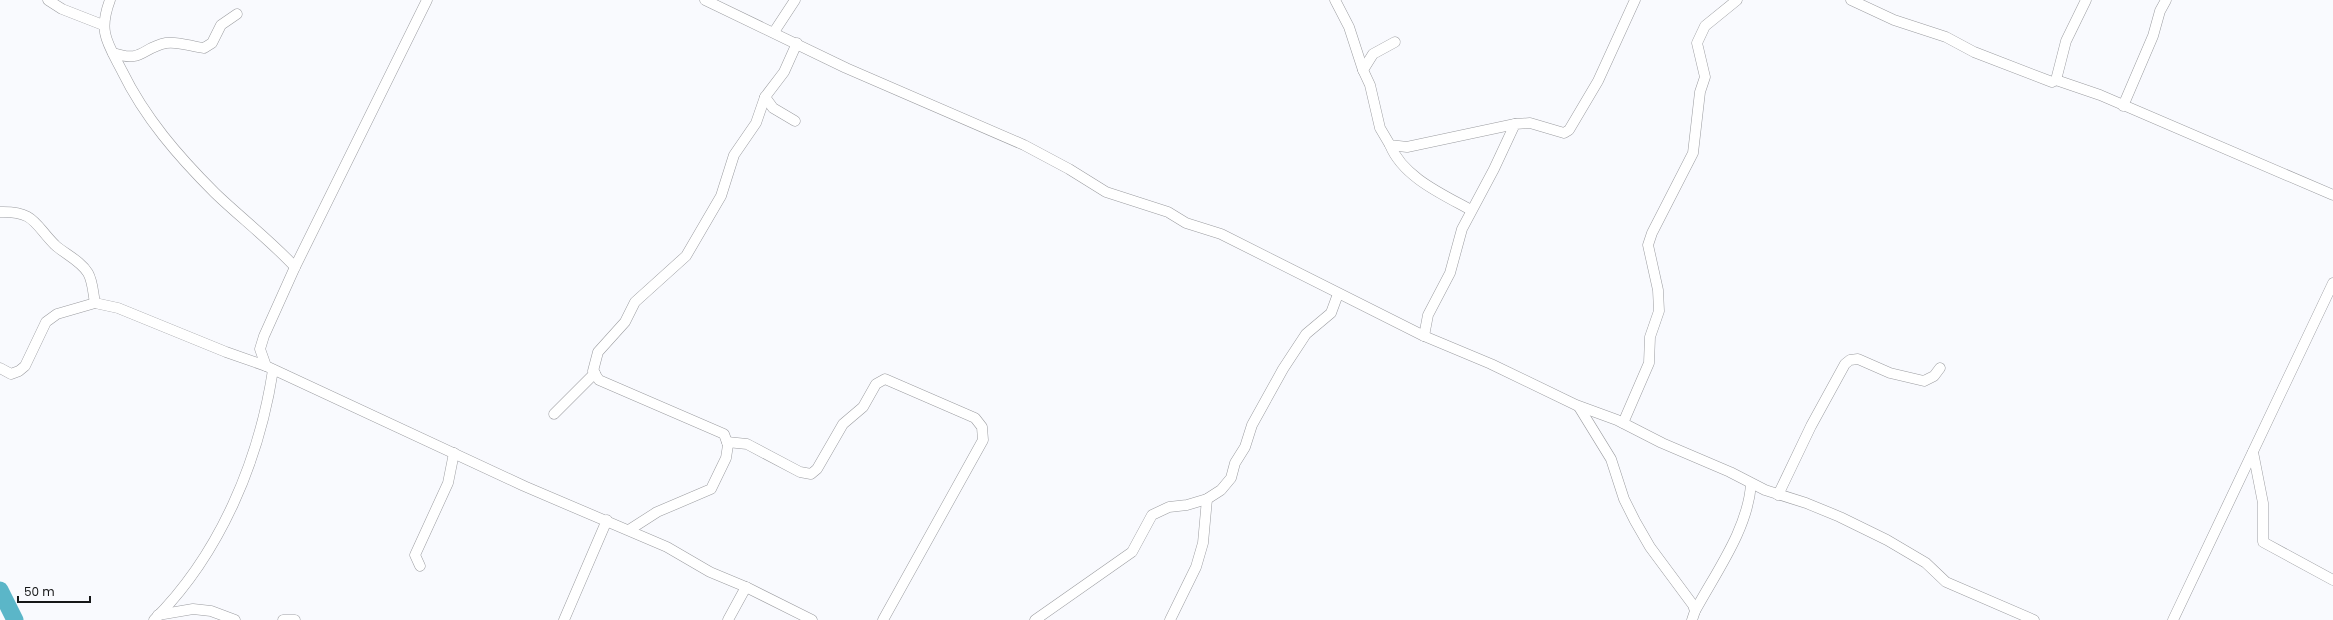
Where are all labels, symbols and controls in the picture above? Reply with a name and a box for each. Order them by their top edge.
scale bar [18,578,90,604]
text: 50 m [24,583,55,600]

